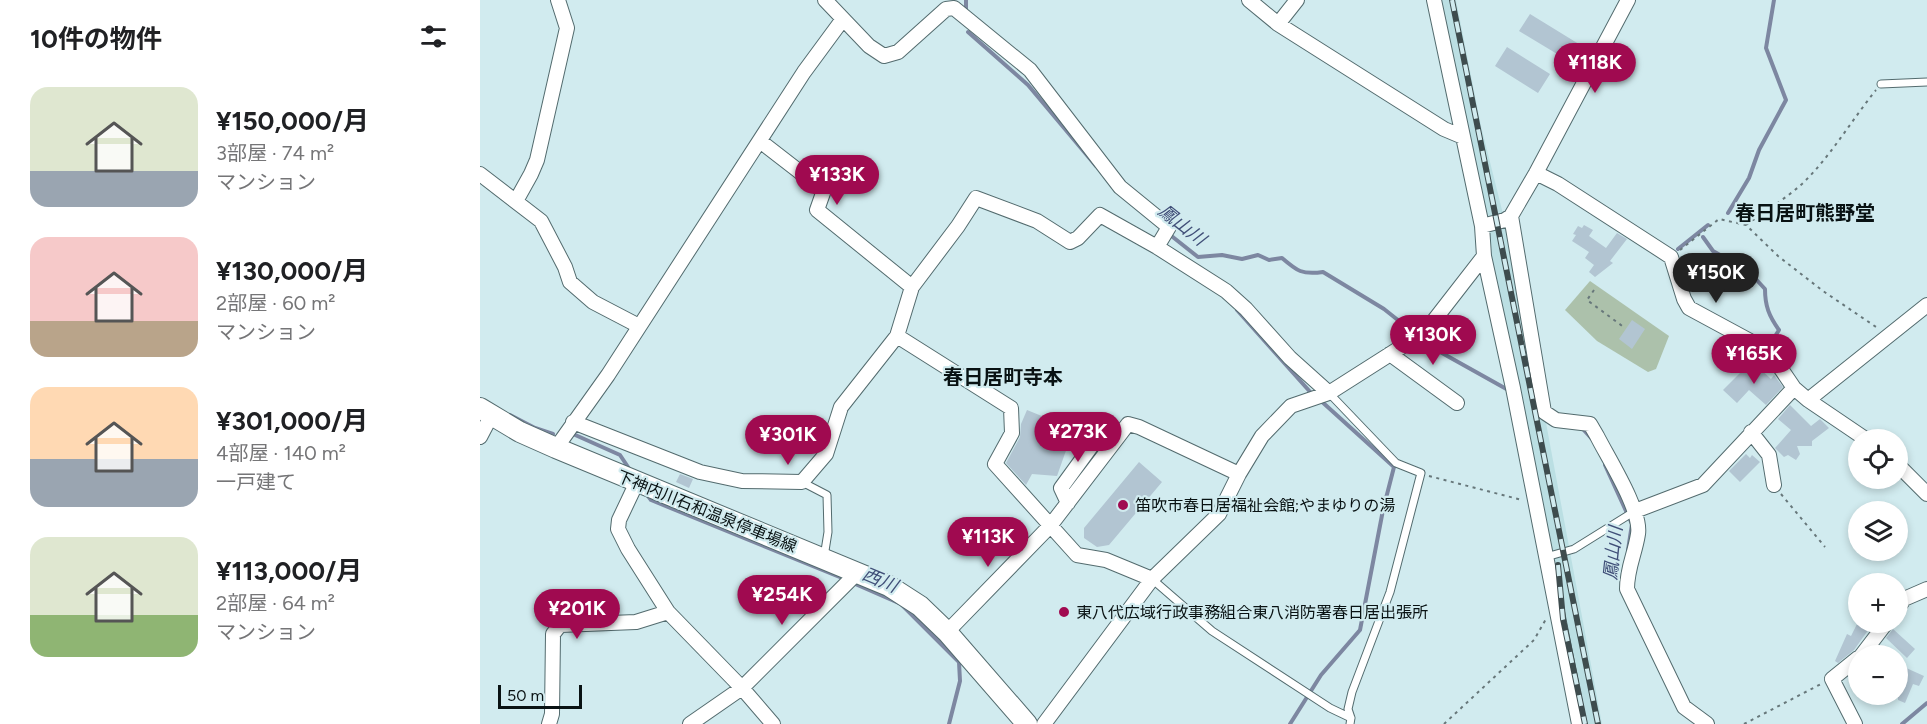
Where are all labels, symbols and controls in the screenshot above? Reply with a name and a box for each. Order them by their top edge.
icon: filters [417,20,450,53]
text: 10件の物件 [30,23,162,55]
pin: ¥118K [1553,43,1637,94]
text: ¥118K [1568,50,1622,74]
text: ¥150,000/月 [216,105,369,137]
icon: home [78,111,150,183]
text: 3部屋 · 74 m² [216,141,334,165]
pin: ¥133K [795,155,879,206]
text: ¥133K [809,162,865,186]
text: マンション [216,170,316,194]
water label: 鳳山川 [1154,200,1212,252]
district label: 春日居町熊野堂 [1735,201,1875,225]
pin: ¥150K [1674,253,1758,304]
text: ¥130,000/月 [216,255,368,287]
text: ¥150K [1687,260,1745,284]
icon: home [78,261,150,333]
text: 2部屋 · 60 m² [216,291,335,315]
pin: ¥130K [1391,315,1475,366]
text: マンション [216,320,316,344]
text: ¥130K [1404,322,1462,346]
pin: ¥165K [1712,334,1796,385]
text: ¥165K [1726,341,1782,365]
district label: 春日居町寺本 [943,365,1063,389]
text: ¥301,000/月 [216,405,368,437]
icon: home [78,411,150,483]
pin: ¥273K [1036,412,1120,463]
pin: ¥301K [746,415,830,466]
text: ¥273K [1048,419,1108,443]
text: ¥301K [759,422,817,446]
map controls [1848,429,1908,705]
button: locate [1848,429,1908,489]
text: 4部屋 · 140 m² [216,441,346,465]
street label: 下神内川石和温泉停車場線 [614,467,799,556]
text: 一戸建て [216,470,296,494]
place label: 笛吹市春日居福祉会館;やまゆりの湯 [1135,496,1395,515]
marker: 笛吹市春日居福祉会館;やまゆりの湯 [1116,498,1130,512]
button: layers [1848,501,1908,561]
pin: ¥113K [946,517,1030,568]
water label: 鳳山川 [1599,523,1627,581]
text: ¥113K [961,524,1015,548]
text: ¥113,000/月 [216,555,362,587]
icon: home [78,561,150,633]
water label: 西川 [859,563,903,598]
button: + [1848,573,1908,633]
pin: ¥254K [740,575,824,626]
text: ¥254K [751,582,813,606]
pin: ¥201K [535,589,619,640]
text: 2部屋 · 64 m² [216,591,335,615]
text: ¥201K [548,596,606,620]
place label: 東八代広域行政事務組合東八消防署春日居出張所 [1076,603,1428,622]
marker: 東八代広域行政事務組合東八消防署春日居出張所 [1057,605,1071,619]
text: マンション [216,620,316,644]
button: − [1848,645,1908,705]
scale bar [498,682,582,710]
text: 50 m [507,686,544,705]

